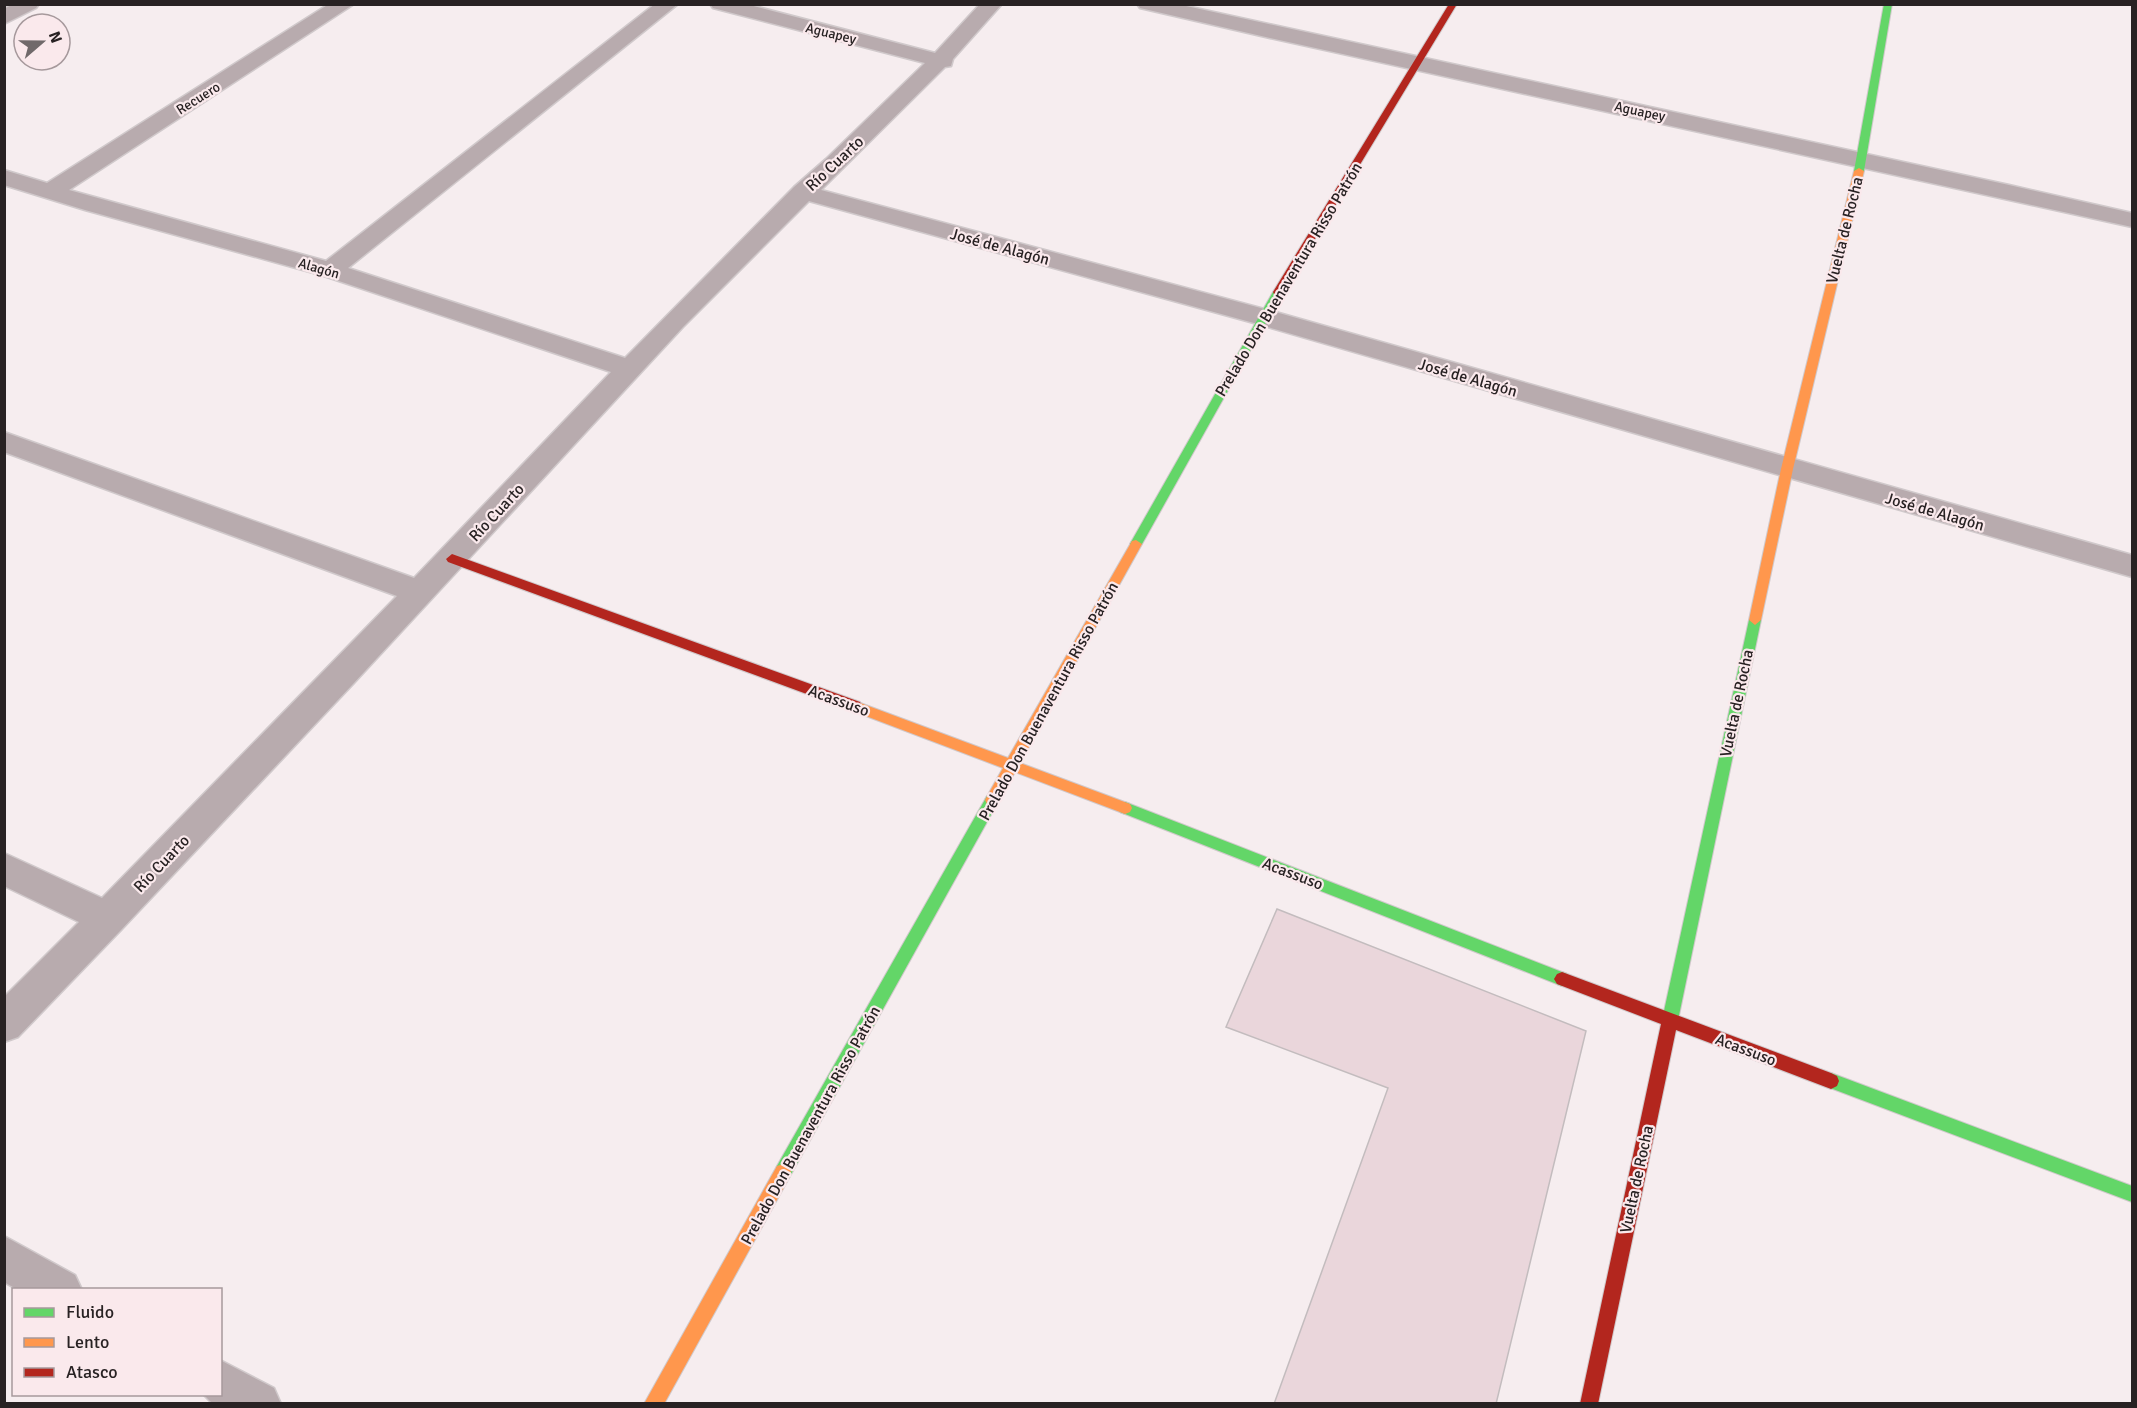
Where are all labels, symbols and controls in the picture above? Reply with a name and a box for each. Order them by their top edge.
north arrow [12,12,72,72]
street label: Aguapey [804,19,858,48]
text: N [44,29,66,46]
street label: Recuero [173,78,223,119]
street label: Aguapey [1613,98,1667,125]
street label: Río Cuarto [801,132,868,196]
street label: Prelado Don Buenaventura Risso Patrón [1211,159,1367,400]
street label: Vuelta de Rocha [1822,175,1868,286]
street label: José de Alagón [948,224,1052,270]
street label: Alagón [296,255,341,282]
street label: José de Alagón [1416,354,1519,402]
street label: Río Cuarto [465,479,529,546]
street label: José de Alagón [1883,488,1986,536]
street label: Prelado Don Buenaventura Risso Patrón [975,579,1123,824]
street label: Vuelta de Rocha [1716,648,1758,759]
street label: Acassuso [805,681,872,721]
street label: Río Cuarto [129,831,194,897]
street label: Acassuso [1259,853,1326,895]
street label: Prelado Don Buenaventura Risso Patrón [737,1003,885,1248]
street label: Acassuso [1712,1029,1779,1071]
street label: Vuelta de Rocha [1616,1124,1658,1235]
legend [12,1288,222,1396]
text: Fluido [66,1301,114,1323]
text: Lento [66,1331,109,1353]
text: Atasco [66,1361,118,1383]

